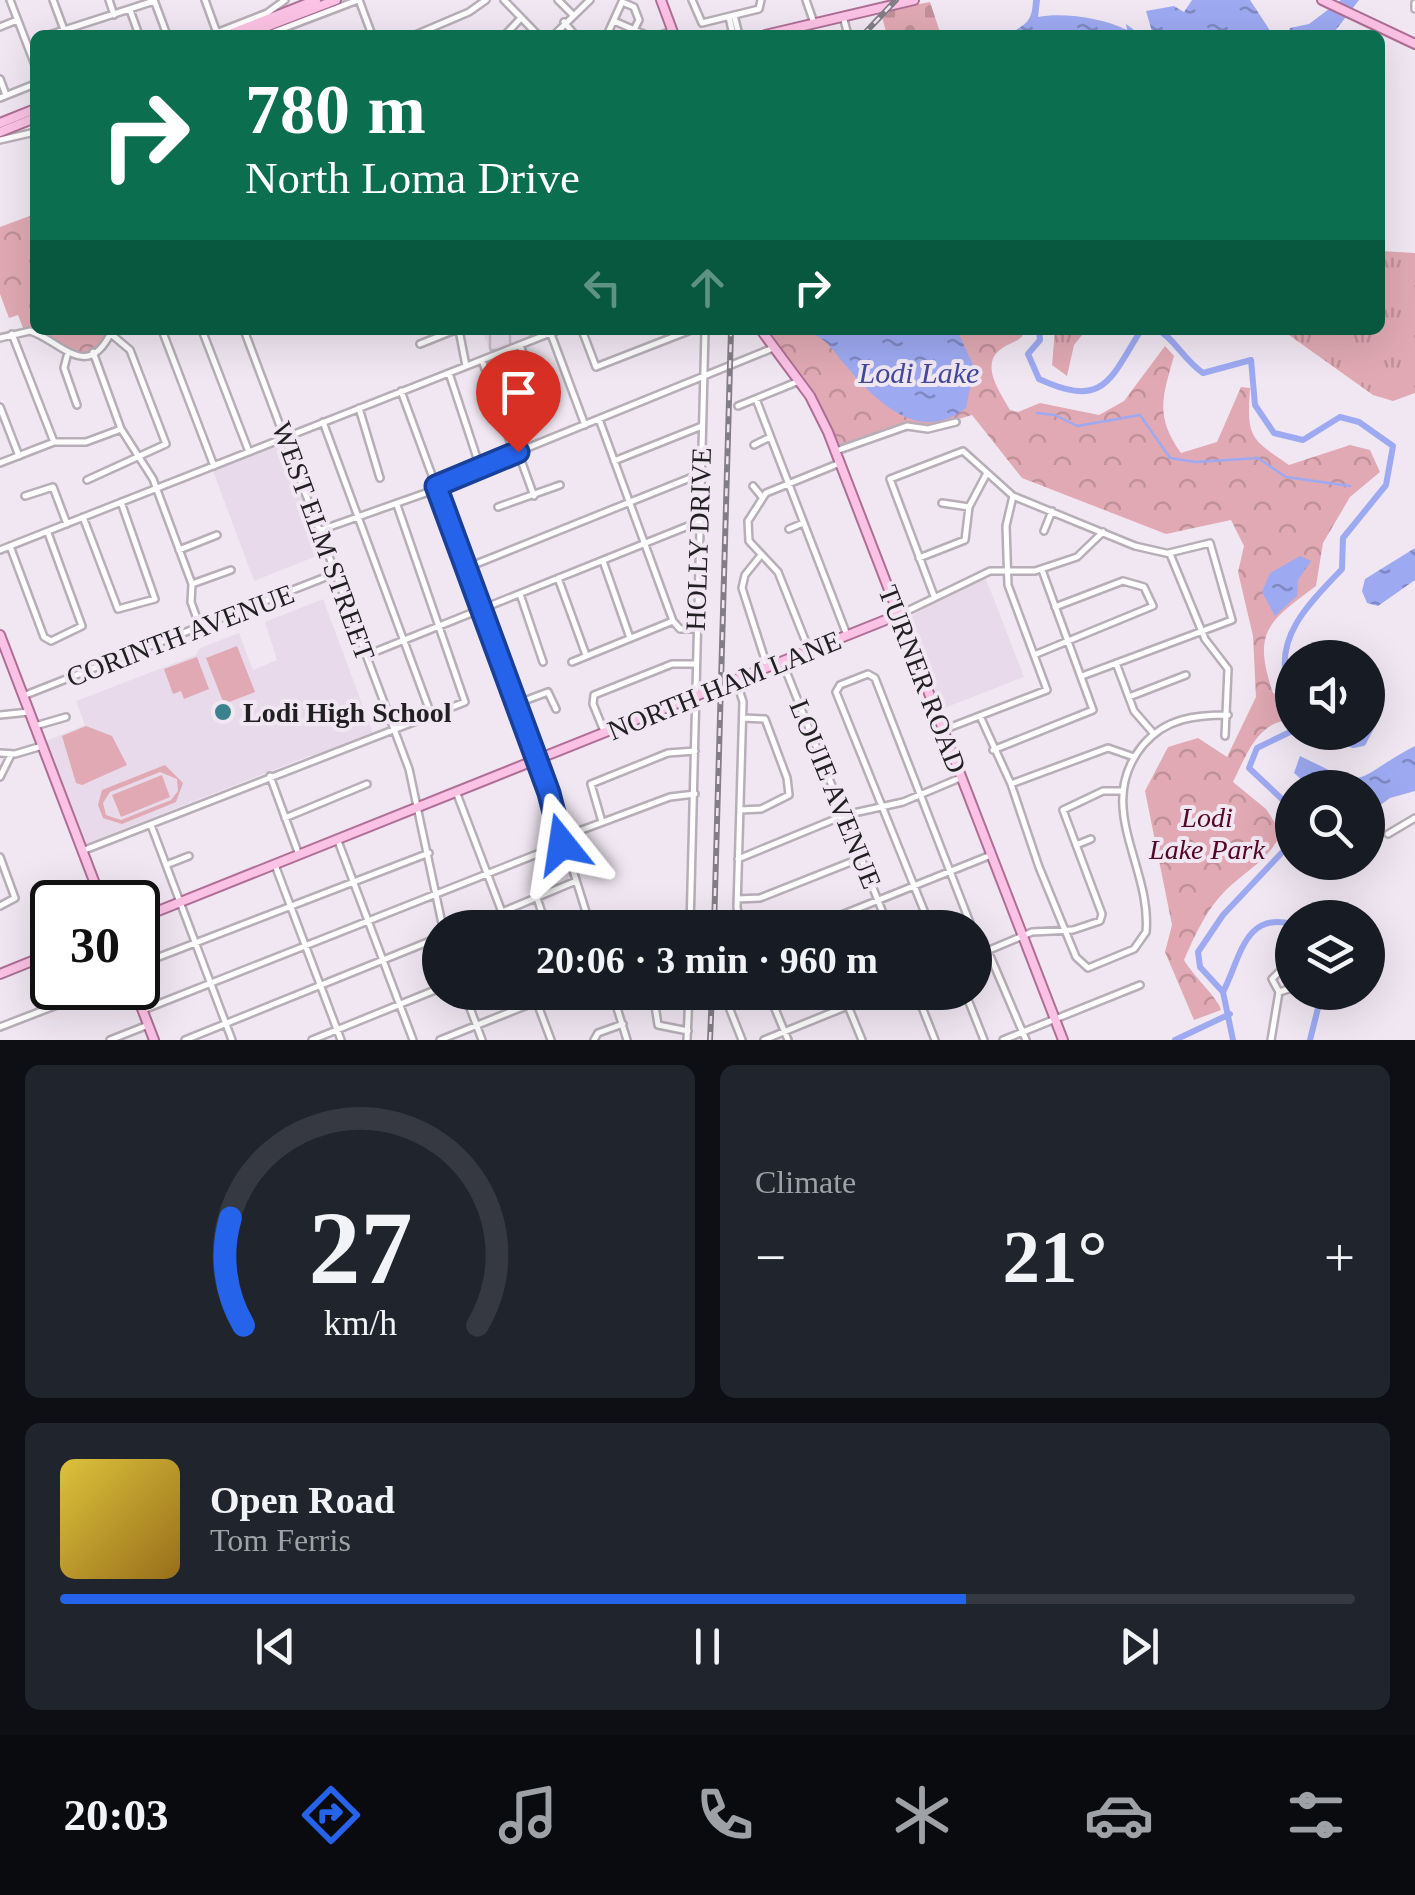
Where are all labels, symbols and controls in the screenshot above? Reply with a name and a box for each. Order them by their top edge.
icon: right [80,70,210,200]
text: 780 m [245,71,426,148]
text: North Loma Drive [245,153,580,203]
icon: left [575,260,630,315]
icon: ahead [680,260,735,315]
icon: right [785,260,840,315]
pin [476,350,561,453]
water label: Lodi Lake [858,356,979,389]
icon: arrive [491,365,546,420]
street label: WEST ELM STREET [266,418,381,665]
street label: HOLLY DRIVE [680,447,717,631]
street label: CORINTH AVENUE [62,578,298,693]
street label: TURNER ROAD [873,581,973,777]
street label: NORTH HAM LANE [603,625,845,746]
map controls [1275,640,1385,1010]
button: sound [1275,640,1385,750]
street label: LOUIE AVENUE [784,695,888,893]
place label: Lodi High School [243,697,452,728]
marker: Lodi High School [212,701,234,723]
button: search [1275,770,1385,880]
position arrow [510,792,614,896]
park label: Lodi Lake Park [1148,802,1265,865]
speed limit sign: 30 [30,880,160,1010]
button: layers [1275,900,1385,1010]
text: 20:06 · 3 min · 960 m [536,939,878,981]
text: Climate [755,1164,856,1200]
text: 27 [308,1190,412,1305]
text: 21° [1003,1215,1108,1298]
text: − [755,1227,786,1288]
text: + [1324,1227,1355,1288]
text: km/h [323,1303,397,1343]
text: Open Road [210,1479,395,1521]
text: Tom Ferris [210,1522,351,1558]
icon: previous [248,1619,303,1674]
icon: pause [680,1619,735,1674]
icon: next [1112,1619,1167,1674]
icon: directions [296,1780,366,1850]
icon: music [493,1780,563,1850]
icon: phone [690,1780,760,1850]
icon: climate [887,1780,957,1850]
icon: car [1084,1780,1154,1850]
icon: filters [1281,1780,1351,1850]
text: 20:03 [64,1790,169,1840]

